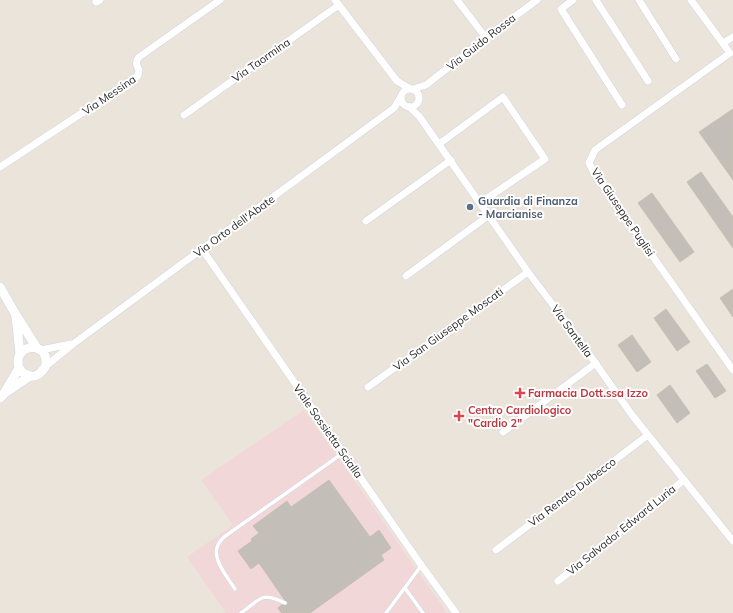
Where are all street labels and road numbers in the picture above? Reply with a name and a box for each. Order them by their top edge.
street label: Via Guido Rossa [444,11,518,73]
street label: Via Taormina [229,35,293,85]
street label: Via Messina [79,72,139,118]
street label: Via Giuseppe Puglisi [588,165,658,259]
street label: Via Orto dell'Abate [191,192,277,260]
street label: Via San Giuseppe Moscati [390,284,506,374]
street label: Via Santella [548,302,596,360]
street label: Viale Sossietta Scialla [290,381,366,481]
street label: Via Renato Dulbecco [525,455,619,529]
street label: Via Salvador Edward Luria [564,482,678,578]

